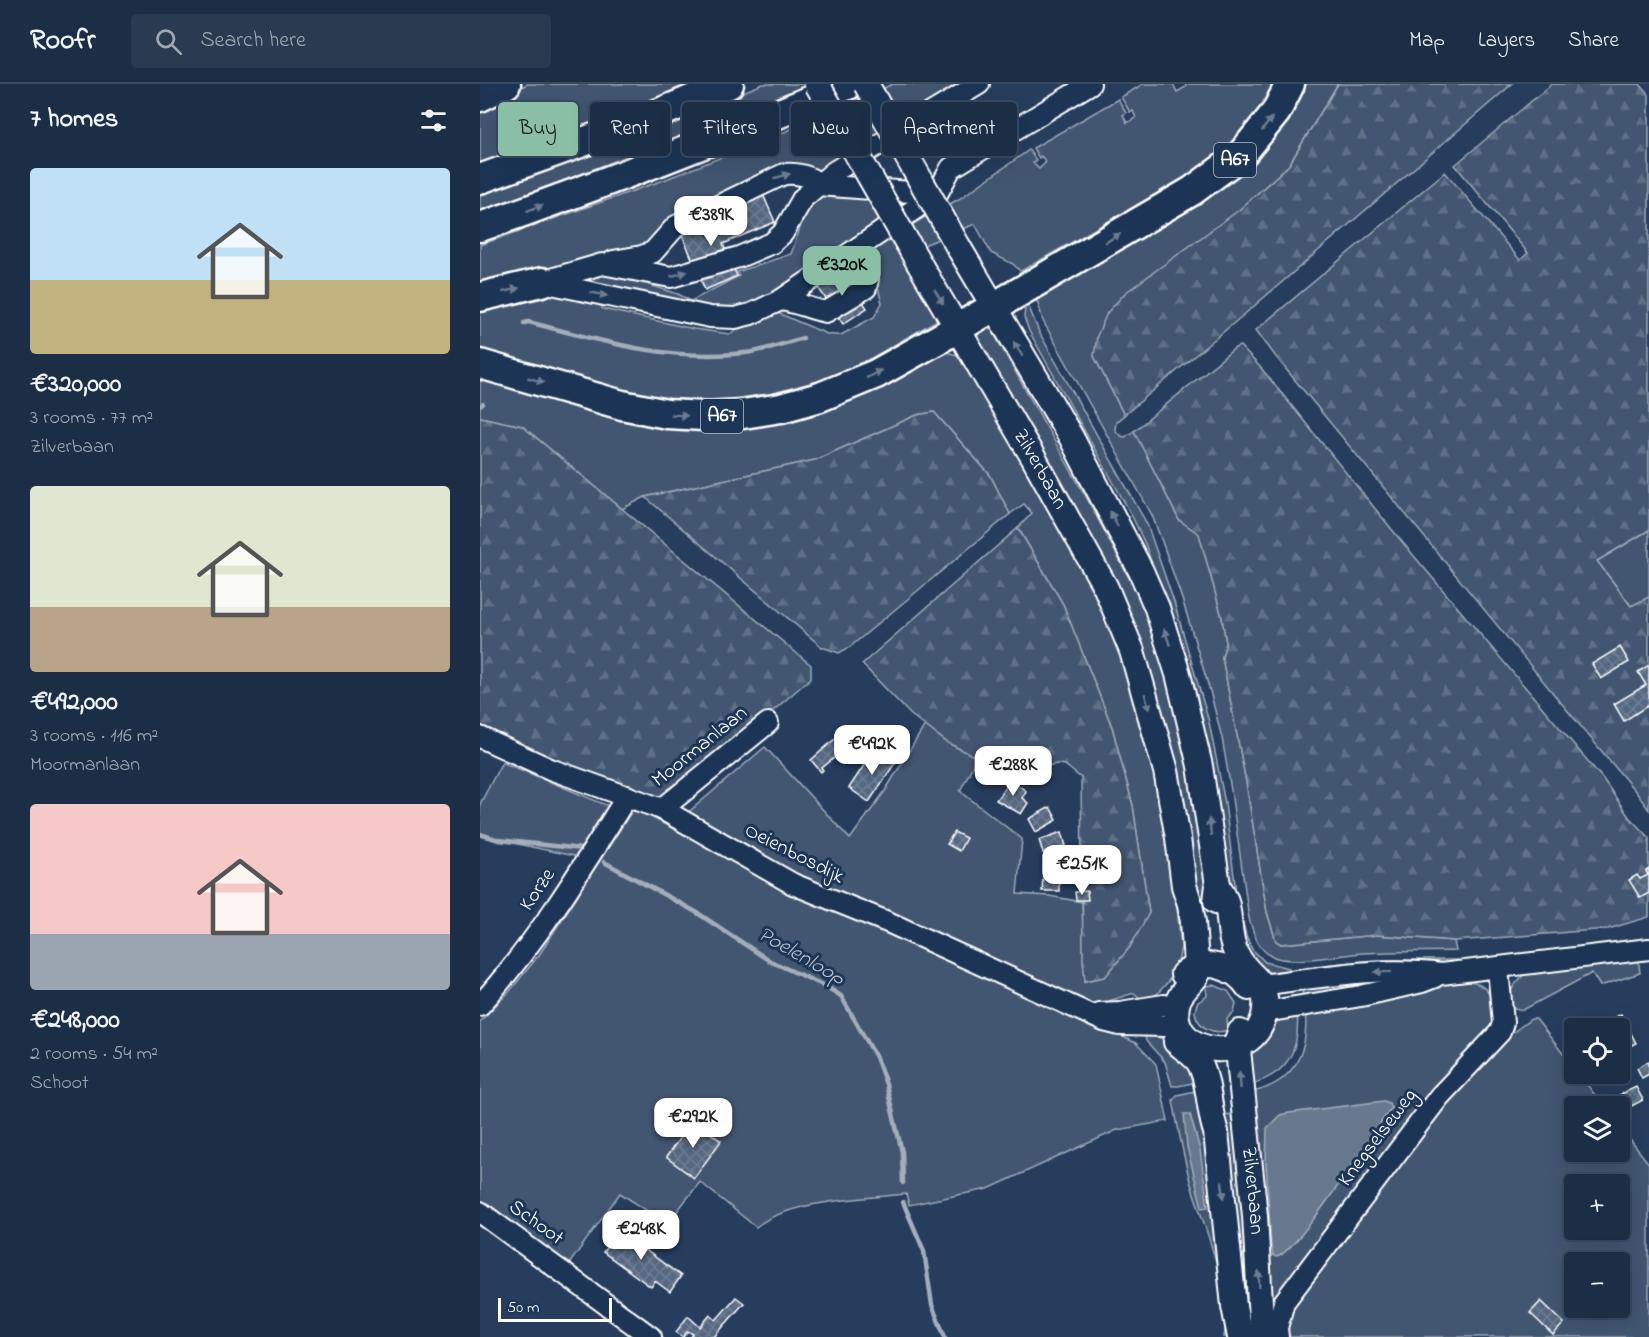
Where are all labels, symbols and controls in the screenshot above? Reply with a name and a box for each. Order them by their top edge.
search box [131,14,551,68]
text: Roofr [30,21,95,62]
icon: search [152,25,185,58]
text: Search here [200,25,306,57]
text: Map [1409,26,1445,56]
text: Layers [1478,26,1535,56]
text: Share [1568,26,1619,56]
text: 7 homes [30,101,118,139]
chip: Buy [498,102,578,156]
chip: Rent [590,102,670,156]
chip: Filters [682,102,779,156]
chip: New [791,102,870,156]
chip: Apartment [882,102,1017,156]
icon: filters [417,104,450,137]
one-way arrow [1260,117,1272,132]
road number: A67 [1214,143,1256,177]
one-way arrow [773,171,792,181]
pin: €389K [669,196,753,247]
text: €389K [688,201,734,230]
one-way arrow [526,202,544,212]
icon: home [186,207,294,315]
one-way arrow [1105,233,1121,244]
pin: €320K [800,246,884,297]
text: €320K [817,251,867,280]
one-way arrow [670,269,688,278]
one-way arrow [502,285,520,295]
one-way arrow [590,289,608,299]
one-way arrow [934,289,944,306]
one-way arrow [1013,341,1024,357]
text: €320,000 [30,366,121,404]
one-way arrow [866,369,883,379]
one-way arrow [527,376,545,385]
road number: A67 [701,399,743,433]
text: 3 rooms · 77 m² [30,404,153,433]
one-way arrow [670,410,689,420]
street label: Zilverbaan [1005,424,1074,515]
text: Zilverbaan [30,433,114,462]
one-way arrow [1109,510,1119,527]
icon: home [186,525,294,633]
one-way arrow [1162,628,1171,646]
text: €492,000 [30,684,118,722]
one-way arrow [1142,693,1152,711]
street label: Moormanlaan [646,699,754,795]
text: 3 rooms · 116 m² [30,722,158,751]
pin: €492K [830,725,914,776]
text: €492K [848,730,896,759]
pin: €288K [971,746,1055,797]
text: Moormanlaan [30,751,140,780]
text: €288K [989,751,1037,780]
street label: Oeienbosdijk [739,816,850,892]
one-way arrow [1205,817,1214,836]
icon: home [186,843,294,951]
pin: €251K [1040,845,1124,896]
text: €251K [1056,850,1108,879]
street label: Korze [513,862,564,917]
water label: Poelenloop [752,919,851,995]
one-way arrow [1373,967,1392,976]
text: €248,000 [30,1002,120,1040]
map controls [1564,1018,1630,1318]
button: locate [1564,1018,1630,1084]
text: 2 rooms · 54 m² [30,1040,158,1069]
text: Schoot [30,1069,89,1098]
one-way arrow [1236,1070,1245,1089]
street label: Knegselseweg [1331,1083,1426,1194]
button: layers [1564,1096,1630,1162]
pin: €292K [651,1098,735,1149]
text: €292K [668,1103,718,1132]
street label: Zilverbaan [1233,1145,1271,1235]
button: + [1564,1174,1630,1240]
one-way arrow [1218,1181,1228,1200]
street label: Schoot [502,1193,570,1253]
pin: €248K [599,1210,683,1261]
text: €248K [616,1215,666,1244]
button: − [1564,1252,1630,1318]
one-way arrow [1254,1269,1264,1288]
scale bar [498,1295,612,1322]
text: 50 m [507,1296,539,1320]

